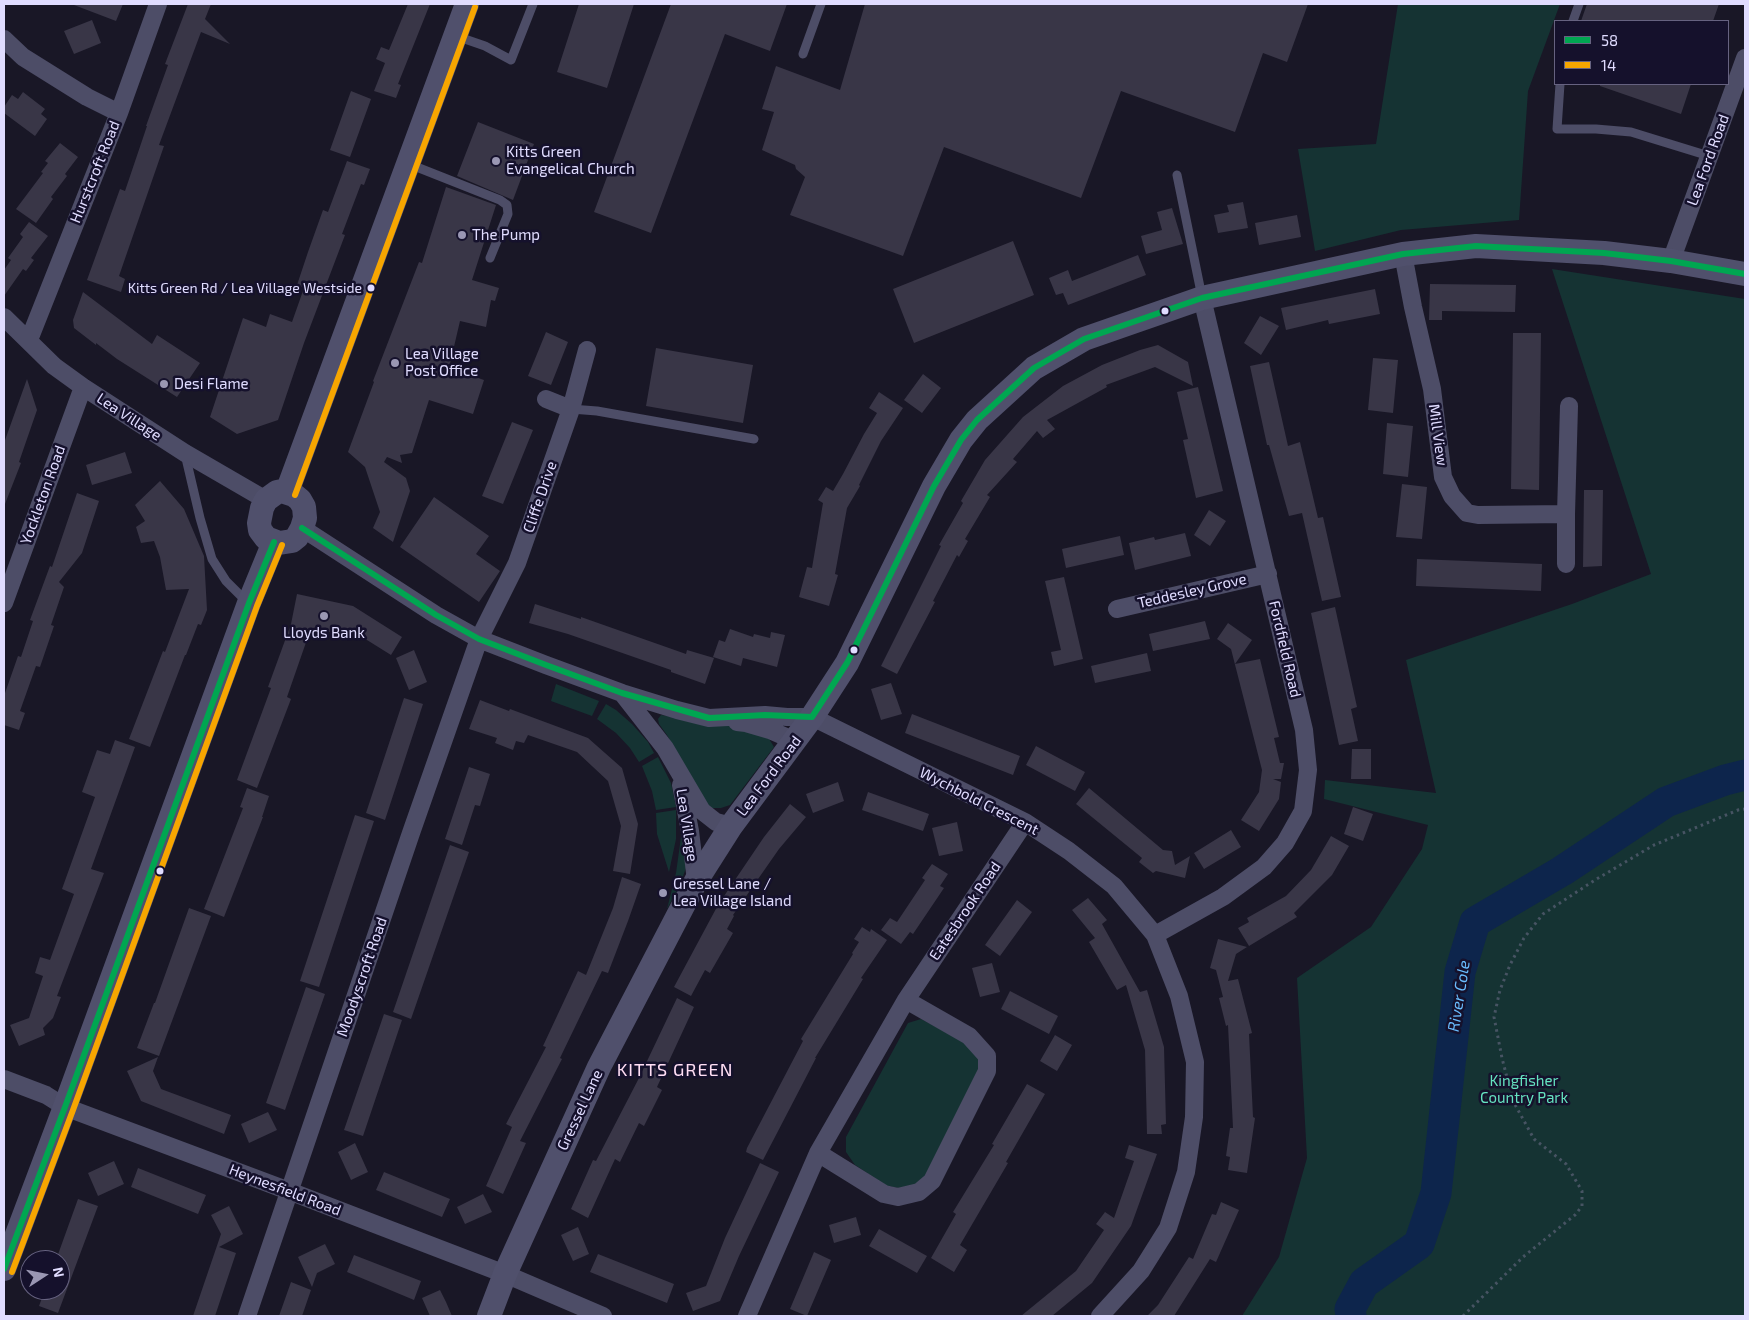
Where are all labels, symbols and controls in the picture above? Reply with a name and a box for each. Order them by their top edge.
legend [1554,20,1729,85]
text: 58 [1601,31,1618,49]
text: 14 [1601,56,1616,74]
street label: Lea Ford Road [1683,112,1733,208]
street label: Hurstcroft Road [66,118,124,226]
place label: Kitts Green Evangelical Church [506,143,635,178]
marker: Kitts Green Evangelical Church [490,155,502,167]
place label: The Pump [472,226,540,244]
marker: The Pump [456,229,468,241]
place label: Kitts Green Rd / Lea Village Westside [128,280,362,296]
marker: Kitts Green Rd / Lea Village Westside [366,283,376,293]
unlabelled marker [1160,306,1170,316]
place label: Lea Village Post Office [405,345,479,380]
marker: Lea Village Post Office [389,357,401,369]
place label: Desi Flame [174,375,249,393]
marker: Desi Flame [158,378,170,390]
street label: Lea Village [93,389,165,445]
street label: Mill View [1425,403,1451,467]
street label: Yockleton Road [17,443,69,547]
street label: Cliffe Drive [519,459,561,535]
street label: Teddesley Grove [1136,570,1248,612]
street label: Fordfield Road [1265,599,1305,699]
marker: Lloyds Bank [318,610,330,622]
place label: Lloyds Bank [283,624,365,642]
unlabelled marker [849,645,859,655]
street label: Lea Ford Road [733,732,805,820]
street label: Wychbold Crescent [916,763,1042,839]
street label: Lea Village [672,787,702,863]
street label: Eatesbrook Road [925,858,1005,964]
unlabelled marker [155,866,165,876]
place label: Gressel Lane / Lea Village Island [673,875,792,910]
marker: Gressel Lane / Lea Village Island [657,887,669,899]
street label: Moodyscroft Road [333,915,391,1039]
water label: River Cole [1444,959,1474,1033]
district label: KITTS GREEN [615,1059,735,1081]
street label: Gressel Lane [553,1067,607,1153]
park label: Kingfisher Country Park [1480,1072,1568,1107]
street label: Heynesfield Road [226,1160,344,1220]
north arrow [20,1250,70,1300]
text: N [50,1266,69,1279]

